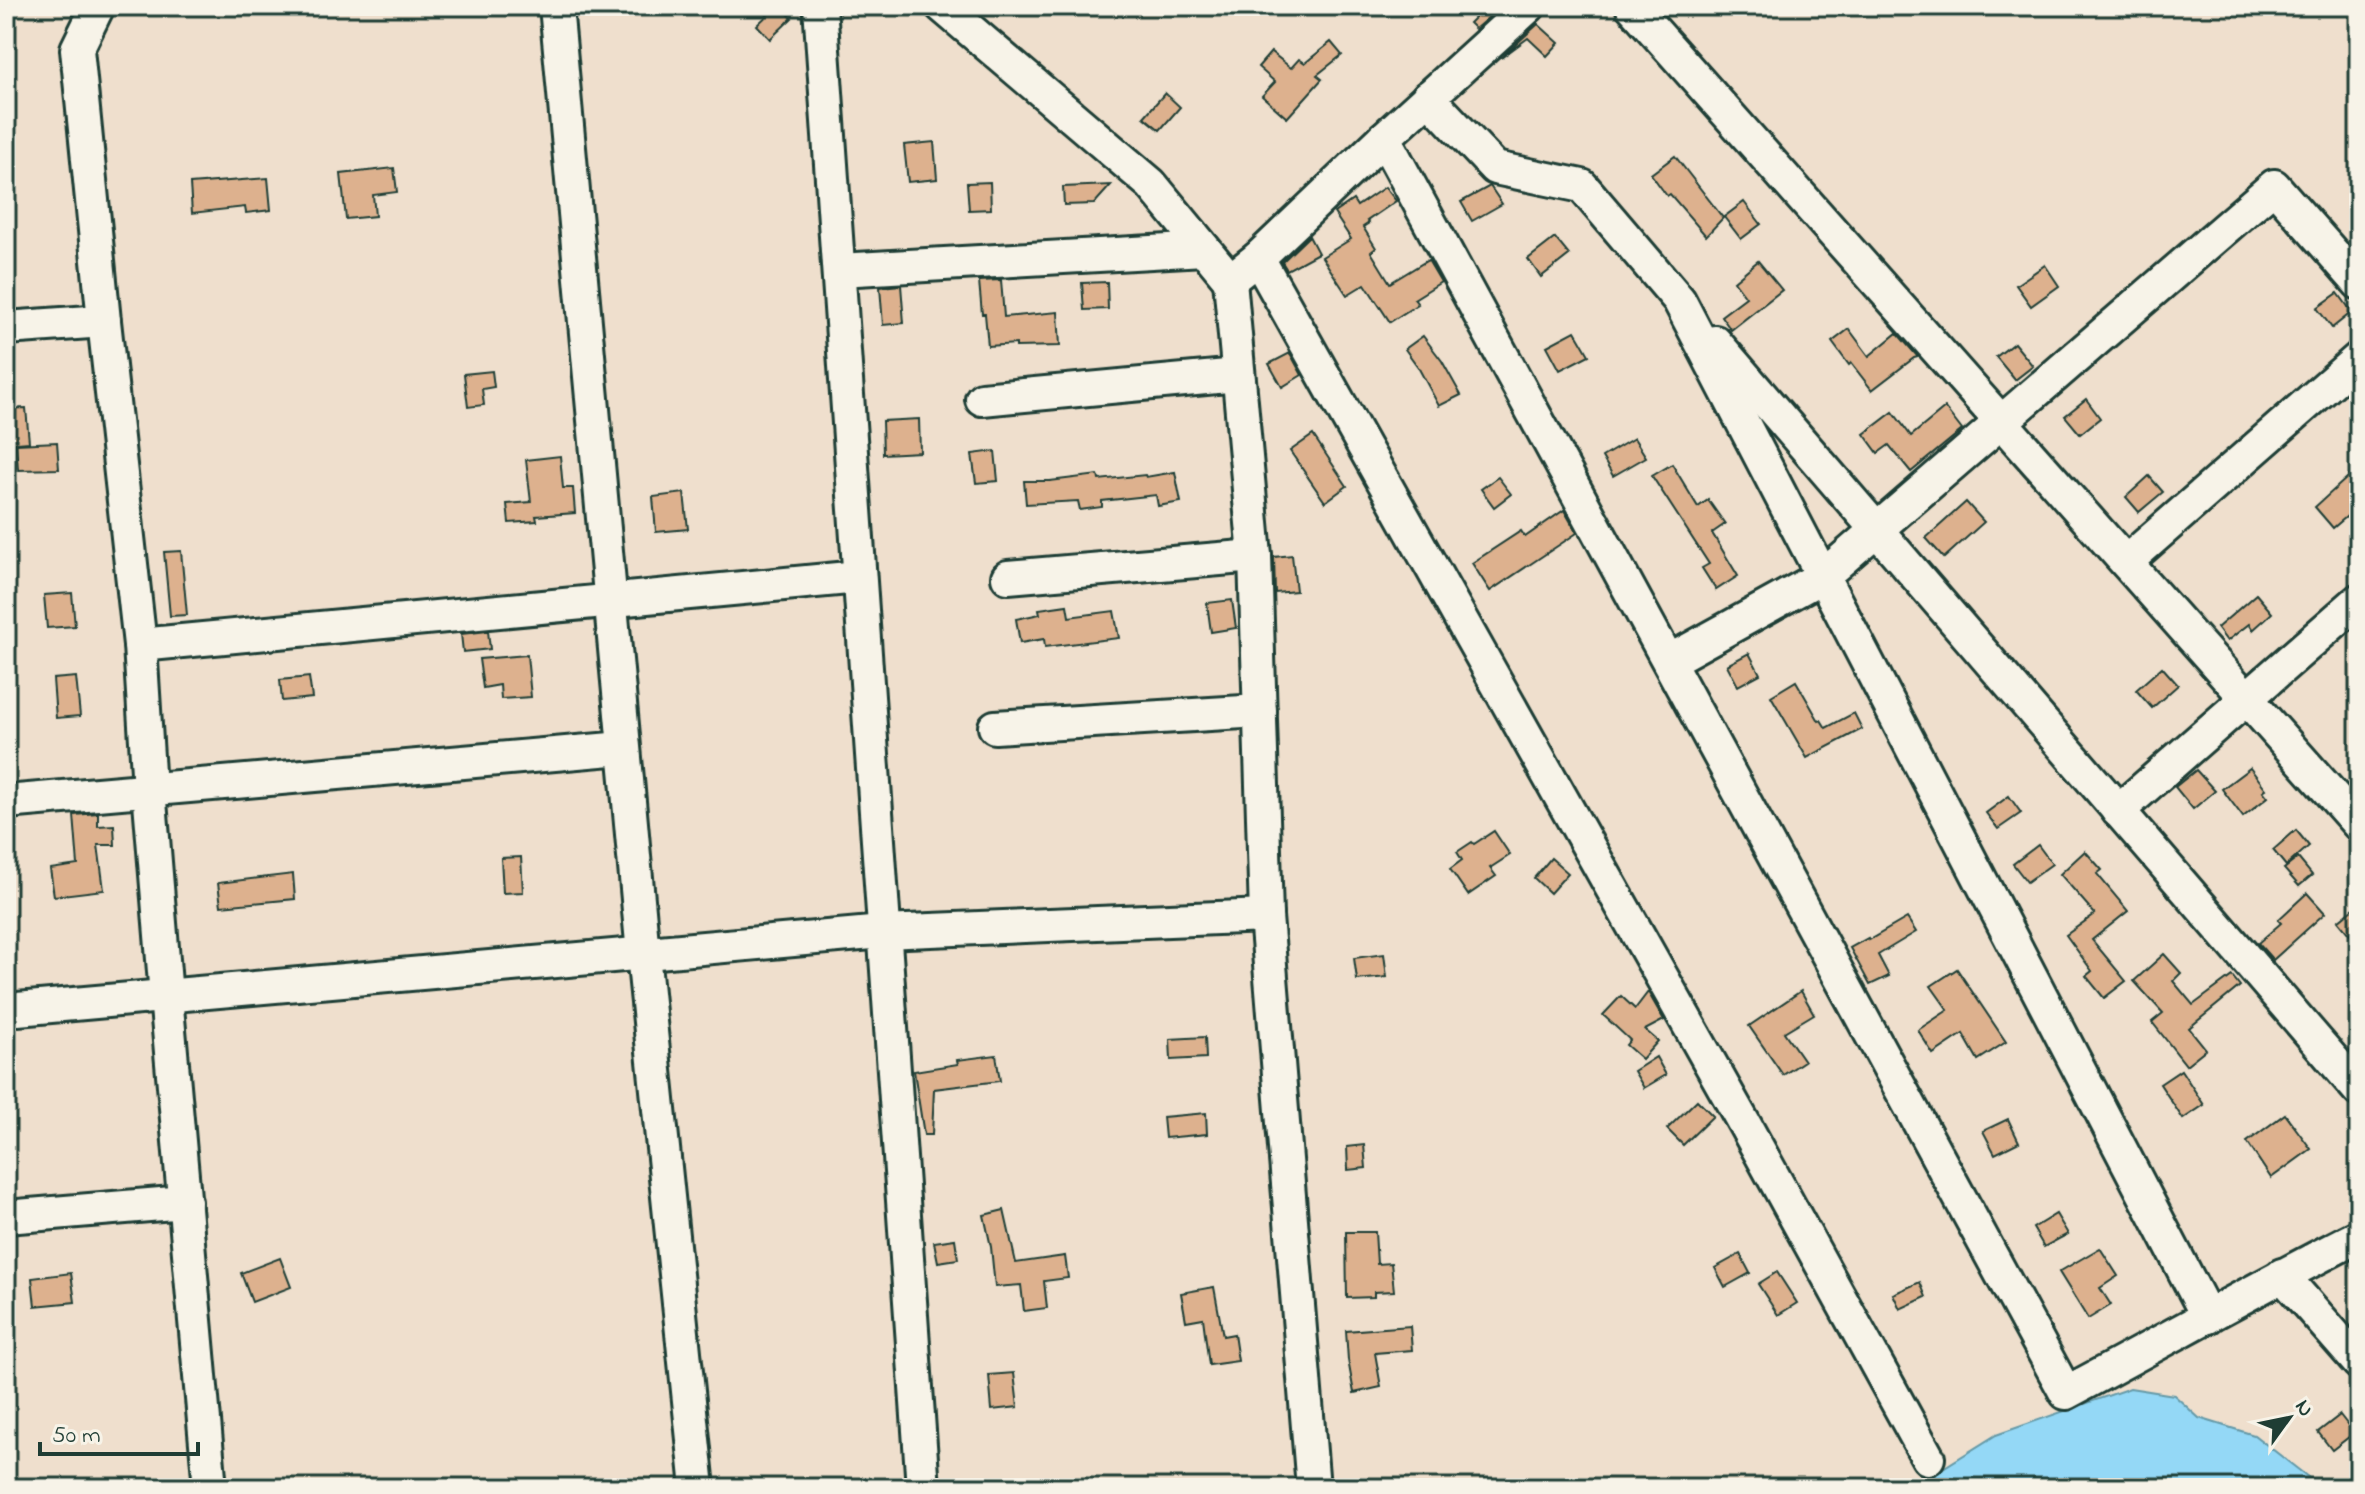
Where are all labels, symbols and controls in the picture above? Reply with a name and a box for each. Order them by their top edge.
north arrow [2249,1378,2329,1458]
text: N [2286,1394,2321,1424]
scale bar [40,1406,198,1456]
text: 50 m [52,1419,101,1454]

